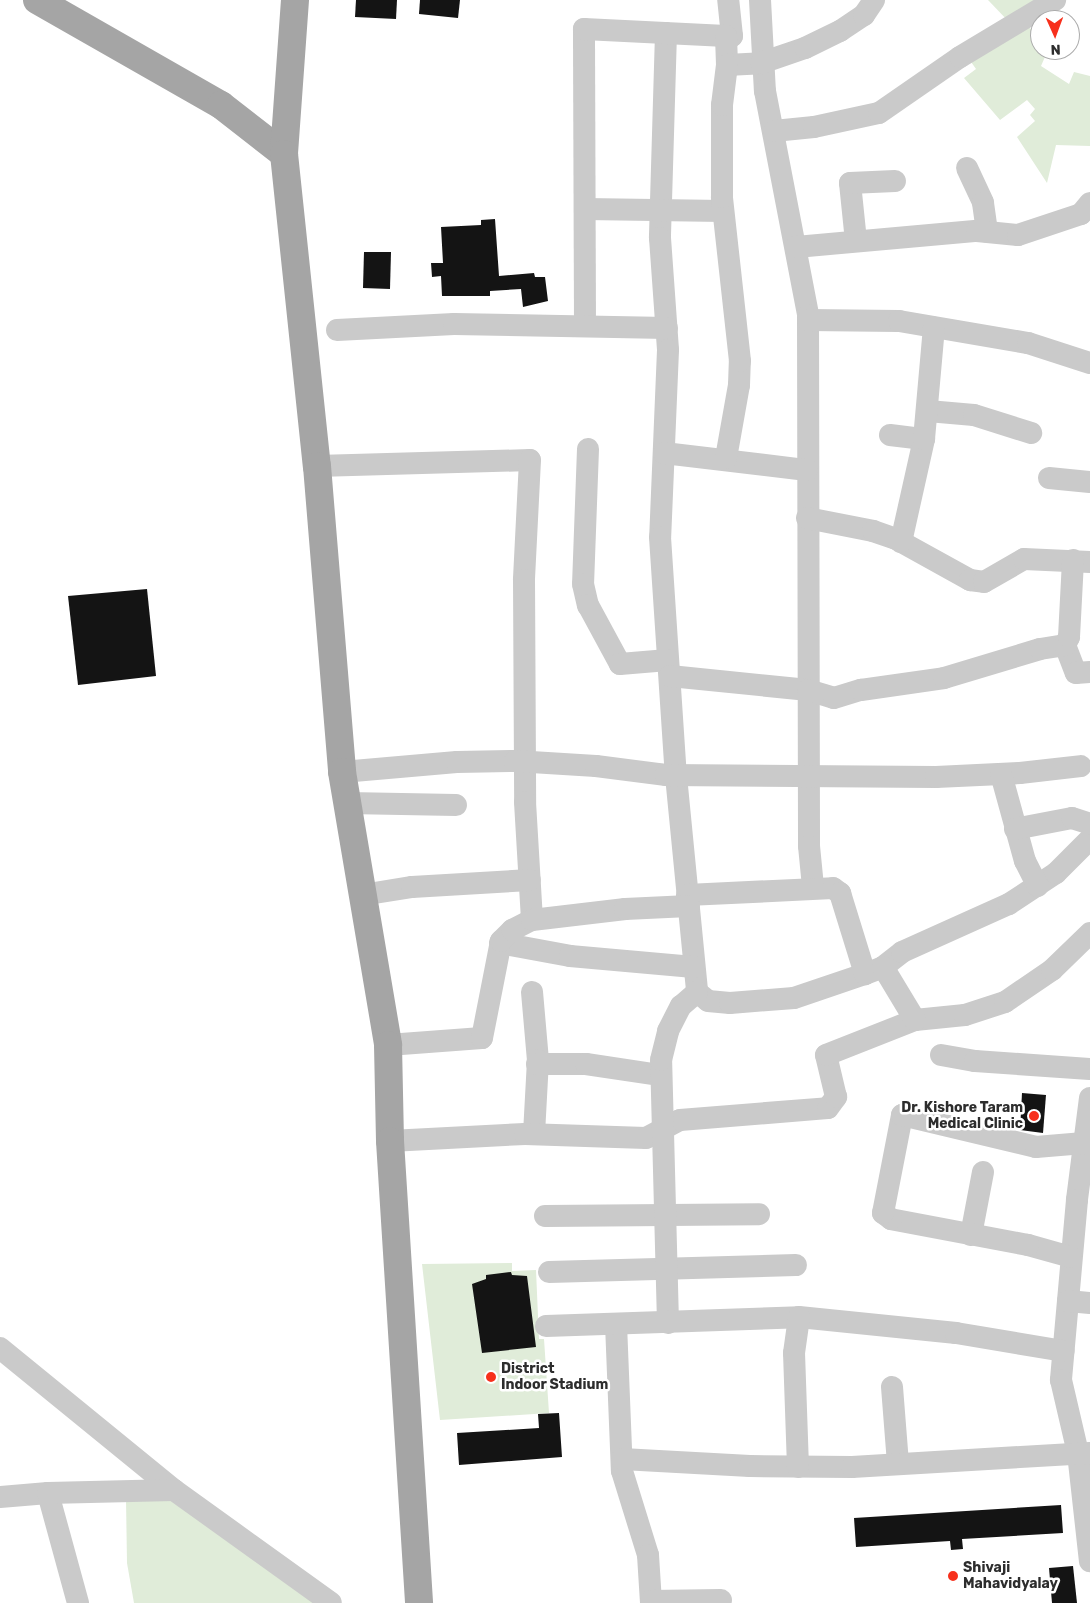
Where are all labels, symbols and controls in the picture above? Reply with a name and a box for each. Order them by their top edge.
north arrow [1030,10,1080,60]
text: N [1050,41,1061,58]
place label: Dr. Kishore Taram Medical Clinic [901,1100,1023,1132]
marker: Dr. Kishore Taram Medical Clinic [1027,1109,1041,1123]
place label: District Indoor Stadium [501,1361,609,1394]
marker: District Indoor Stadium [485,1371,497,1383]
place label: Shivaji Mahavidyalay [963,1560,1058,1592]
marker: Shivaji Mahavidyalay [947,1570,959,1582]

